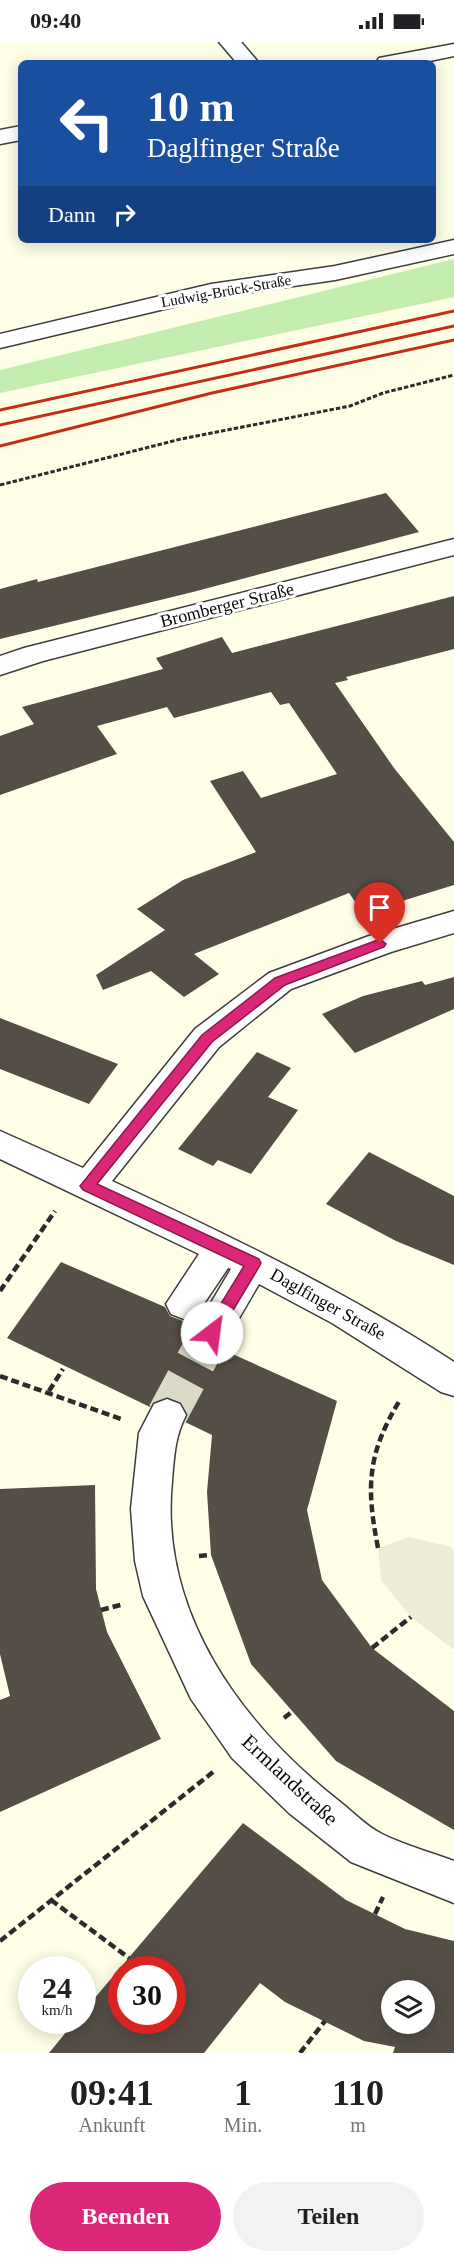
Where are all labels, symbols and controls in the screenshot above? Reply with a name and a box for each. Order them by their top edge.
text: 09:40 [30,8,81,33]
icon: left [48,84,126,162]
text: 10 m [147,84,235,130]
text: Daglfinger Straße [147,133,340,163]
icon: right [108,198,141,231]
text: Dann [48,202,96,227]
street label: Ludwig-Brück-Straße [160,272,293,310]
street label: Bromberger Straße [158,579,296,631]
pin [354,882,405,944]
icon: arrive [363,891,396,924]
street label: Daglfinger Straße [267,1264,389,1344]
position arrow [180,1301,244,1365]
street label: Ermlandstraße [237,1729,343,1831]
speed limit sign: 30 [108,1956,186,2034]
text: 24 [42,1971,72,2004]
map controls [381,1980,435,2034]
button: layers [381,1980,435,2034]
text: km/h [42,2002,72,2018]
text: 09:41 [70,2073,154,2113]
text: 1 [234,2073,252,2113]
text: 110 [332,2073,384,2113]
text: Ankunft [79,2114,145,2136]
text: Min. [224,2114,262,2136]
text: m [350,2114,366,2136]
button: Beenden [30,2182,221,2251]
button: Teilen [233,2182,424,2251]

